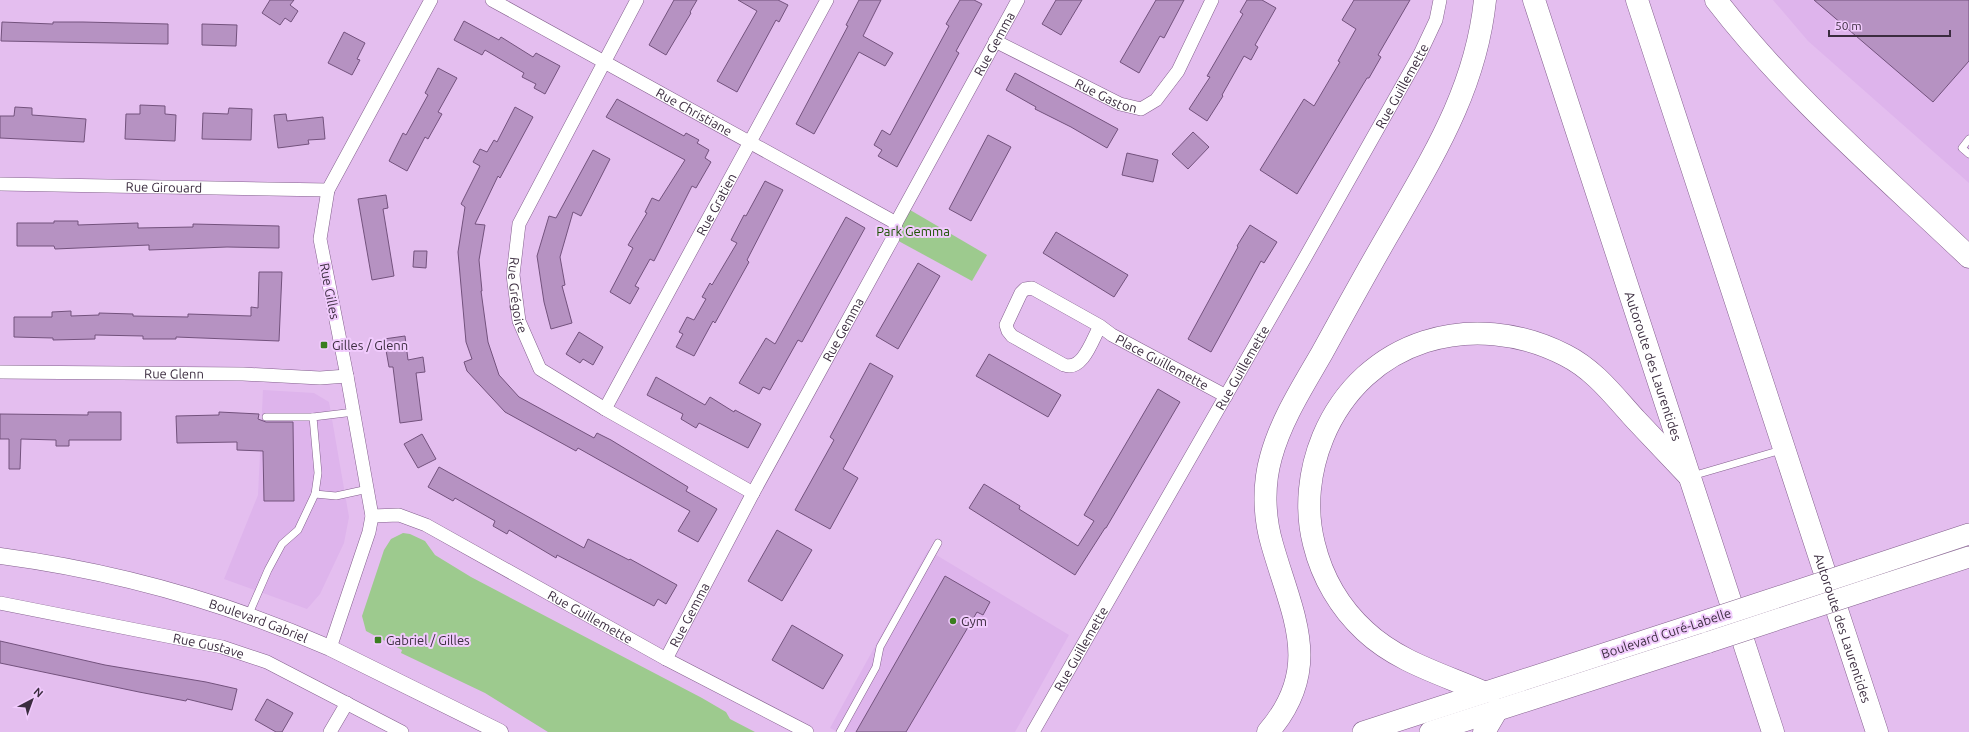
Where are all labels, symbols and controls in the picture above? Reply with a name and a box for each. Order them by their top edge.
street label: Rue Gemma [971,9,1017,78]
scale bar [1829,12,1950,38]
text: 50 m [1835,19,1862,32]
street label: Rue Guillemette [1373,41,1431,131]
street label: Rue Gaston [1073,76,1139,115]
street label: Rue Christiane [654,85,735,138]
street label: Rue Gratien [694,171,739,238]
street label: Rue Girouard [125,179,202,195]
park label: Park Gemma [876,224,950,238]
street label: Rue Grégoire [506,256,530,335]
street label: Rue Gilles [318,262,342,321]
street label: Autoroute des Laurentides [1623,290,1685,443]
street label: Rue Gemma [820,295,866,364]
street label: Rue Guillemette [1212,323,1272,412]
street label: Place Guillemette [1113,331,1211,392]
place label: Gilles / Glenn [332,338,408,352]
marker: Gilles / Glenn [319,340,329,350]
street label: Rue Glenn [144,366,204,381]
street label: Autoroute des Laurentides [1812,552,1874,705]
street label: Rue Gemma [667,580,712,649]
street label: Rue Guillemette [546,588,635,646]
street label: Boulevard Gabriel [207,596,311,645]
street label: Rue Guillemette [1051,604,1110,693]
street label: Boulevard Curé-Labelle [1599,605,1733,661]
place label: Gym [961,614,987,628]
marker: Gym [948,616,958,626]
street label: Rue Gustave [172,630,246,661]
place label: Gabriel / Gilles [386,633,470,647]
marker: Gabriel / Gilles [373,635,383,645]
north arrow [12,680,52,720]
text: N [32,685,46,700]

